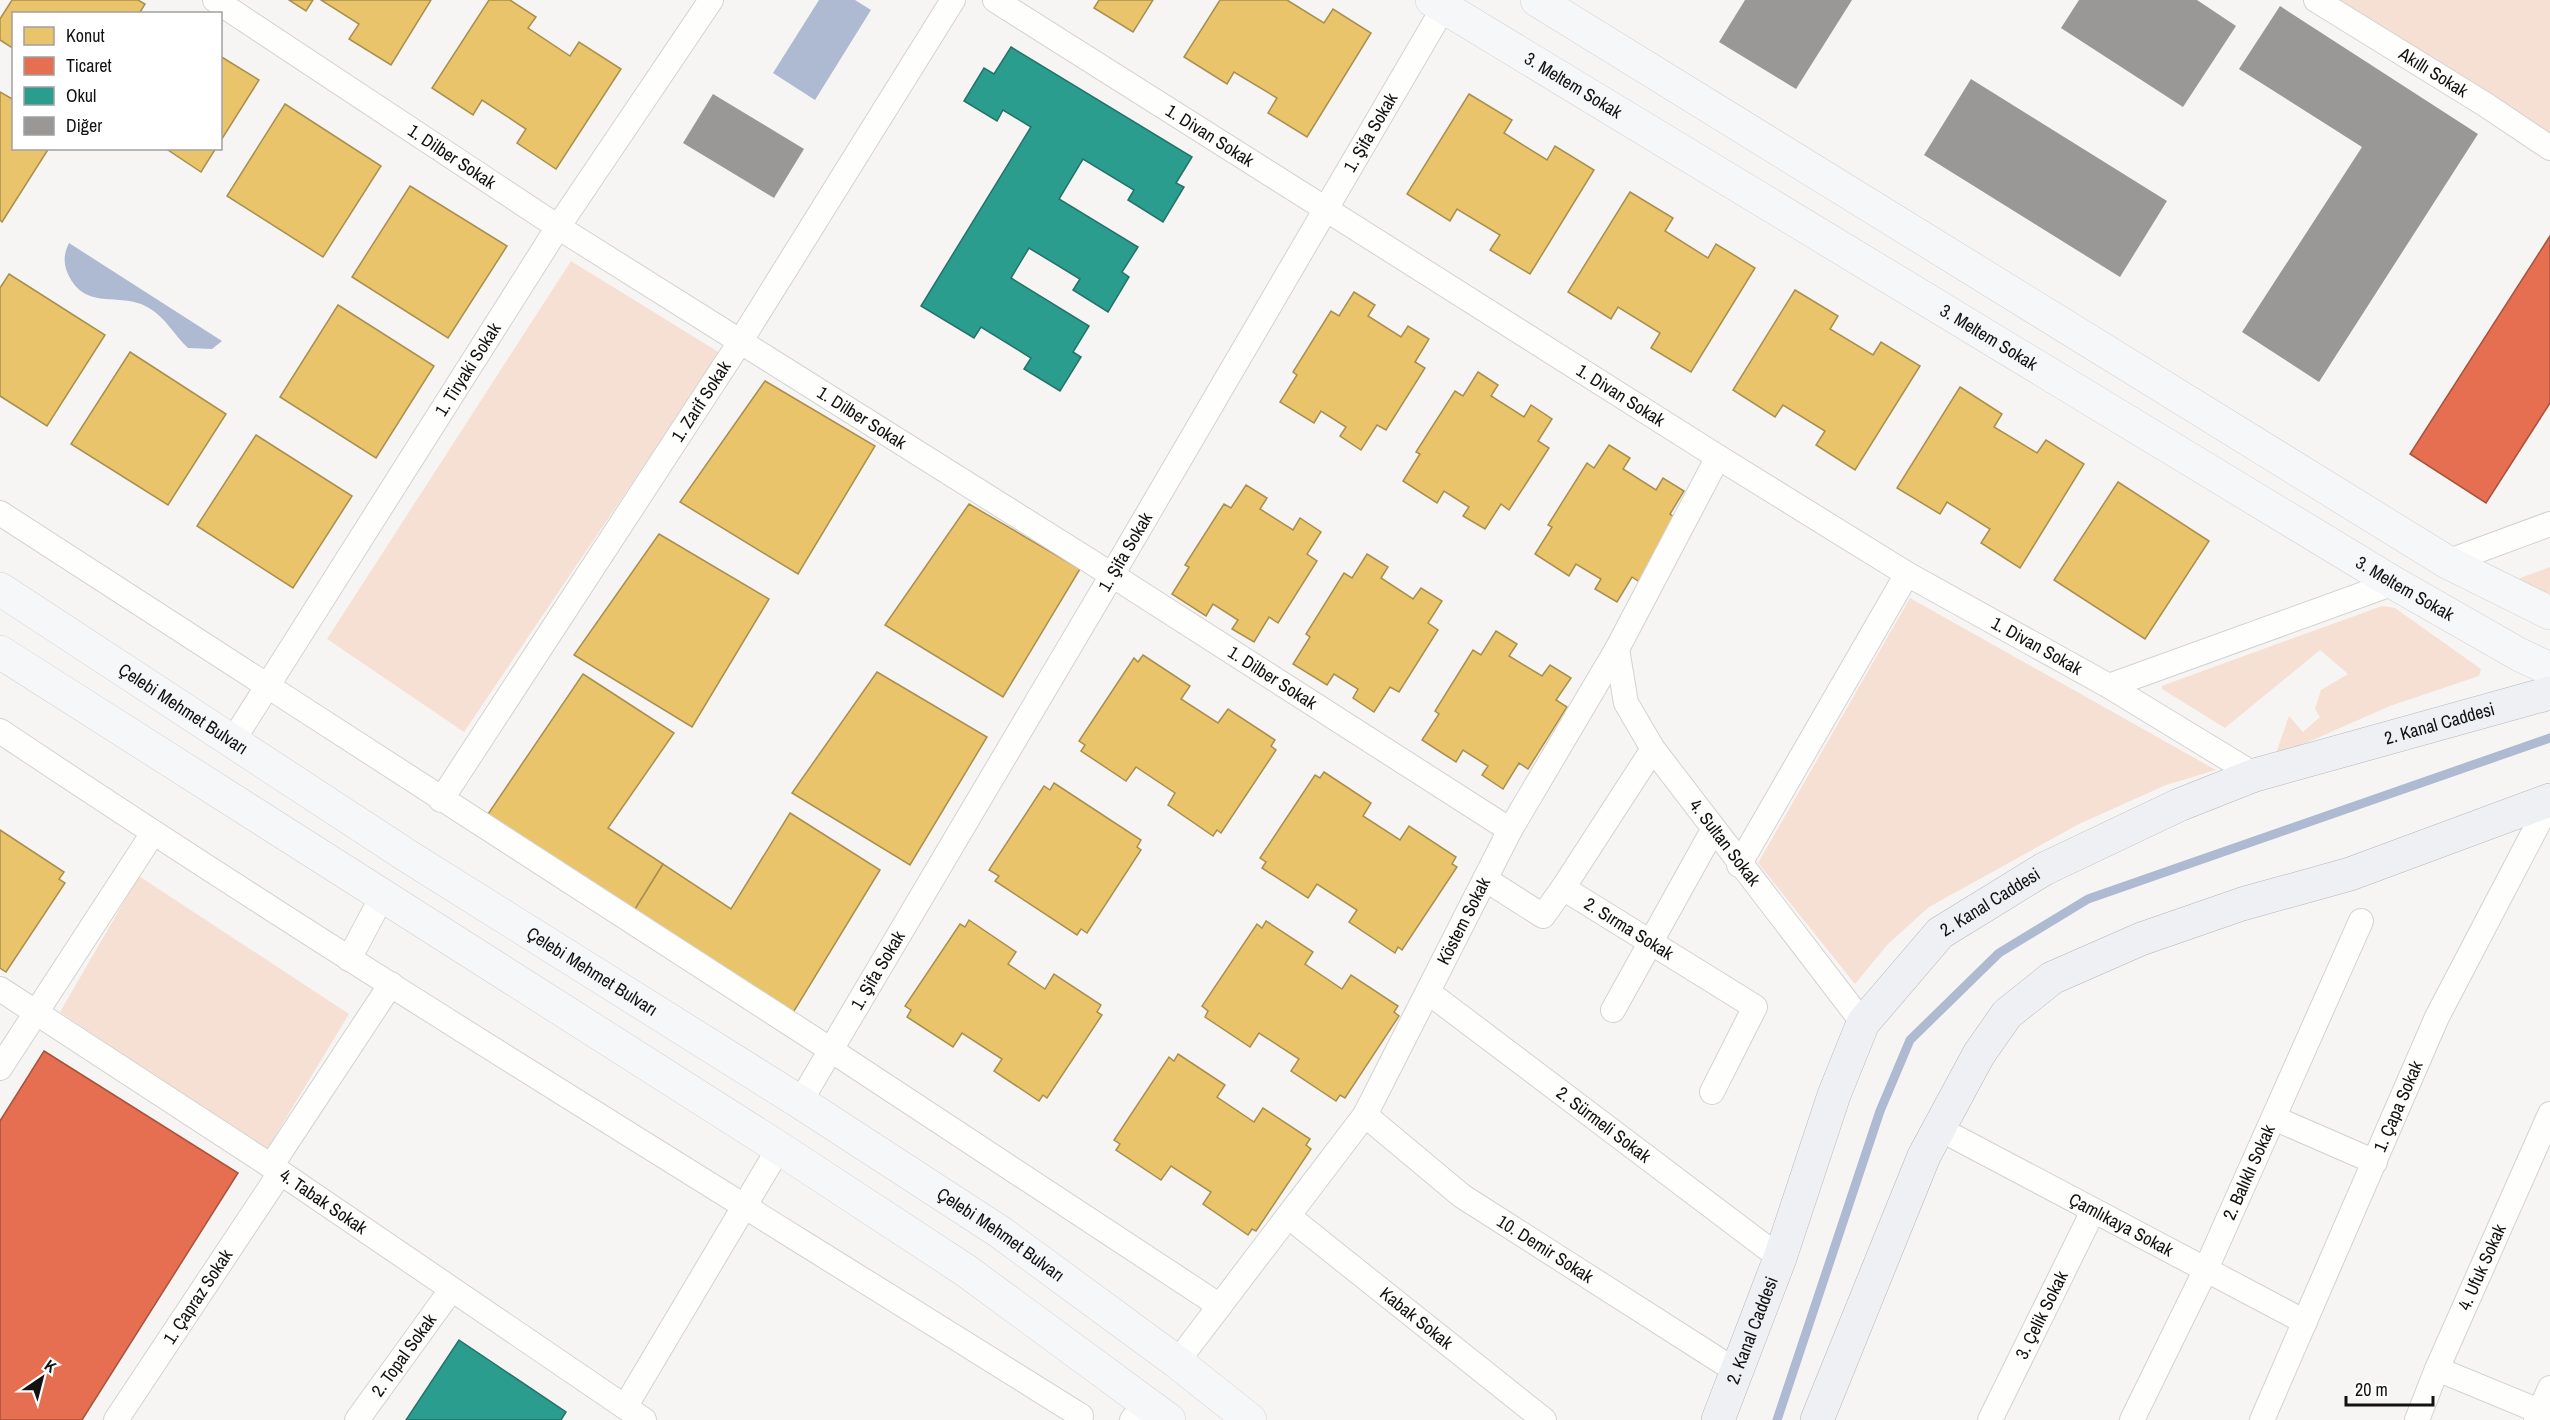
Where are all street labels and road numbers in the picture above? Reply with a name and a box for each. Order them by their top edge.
street label: Akıllı Sokak [2393,41,2474,103]
street label: 3. Meltem Sokak [1520,46,1627,125]
street label: 1. Şifa Sokak [1337,87,1403,176]
street label: 1. Divan Sokak [1161,98,1260,173]
street label: 1. Dilber Sokak [403,118,502,195]
street label: 3. Meltem Sokak [1935,298,2043,376]
street label: 1. Tiryaki Sokak [428,317,507,421]
street label: 1. Zarif Sokak [665,355,737,447]
street label: 1. Divan Sokak [1572,358,1670,433]
street label: 1. Dilber Sokak [813,380,912,455]
street label: 1. Şifa Sokak [1092,507,1158,596]
street label: 3. Meltem Sokak [2351,550,2459,627]
street label: 1. Divan Sokak [1987,610,2087,681]
street label: 1. Dilber Sokak [1223,640,1322,715]
street label: Çelebi Mehmet Bulvarı [114,657,253,760]
street label: 2. Kanal Caddesi [2381,696,2497,750]
street label: 4. Sultan Sokak [1684,794,1767,891]
street label: 2. Kanal Caddesi [1935,861,2045,942]
street label: Köstem Sokak [1430,872,1496,969]
street label: 2. Sırma Sokak [1580,891,1679,966]
street label: Çelebi Mehmet Bulvarı [522,921,663,1022]
street label: 1. Şifa Sokak [844,925,911,1014]
street label: 1. Çapa Sokak [2367,1056,2429,1156]
street label: 2. Sürmeli Sokak [1551,1080,1657,1169]
street label: 2. Balıklı Sokak [2216,1120,2281,1224]
street label: 4. Tabak Sokak [275,1162,373,1240]
street label: Çelebi Mehmet Bulvarı [932,1181,1070,1287]
street label: Çamlıkaya Sokak [2065,1186,2178,1262]
street label: 10. Demir Sokak [1492,1209,1599,1289]
street label: 4. Ufuk Sokak [2452,1219,2512,1314]
street label: 1. Çapraz Sokak [157,1243,238,1349]
street label: 3. Çelik Sokak [2009,1266,2074,1363]
street label: 2. Kanal Caddesi [1720,1273,1784,1388]
street label: Kabak Sokak [1375,1281,1459,1355]
street label: 2. Topal Sokak [365,1308,442,1401]

